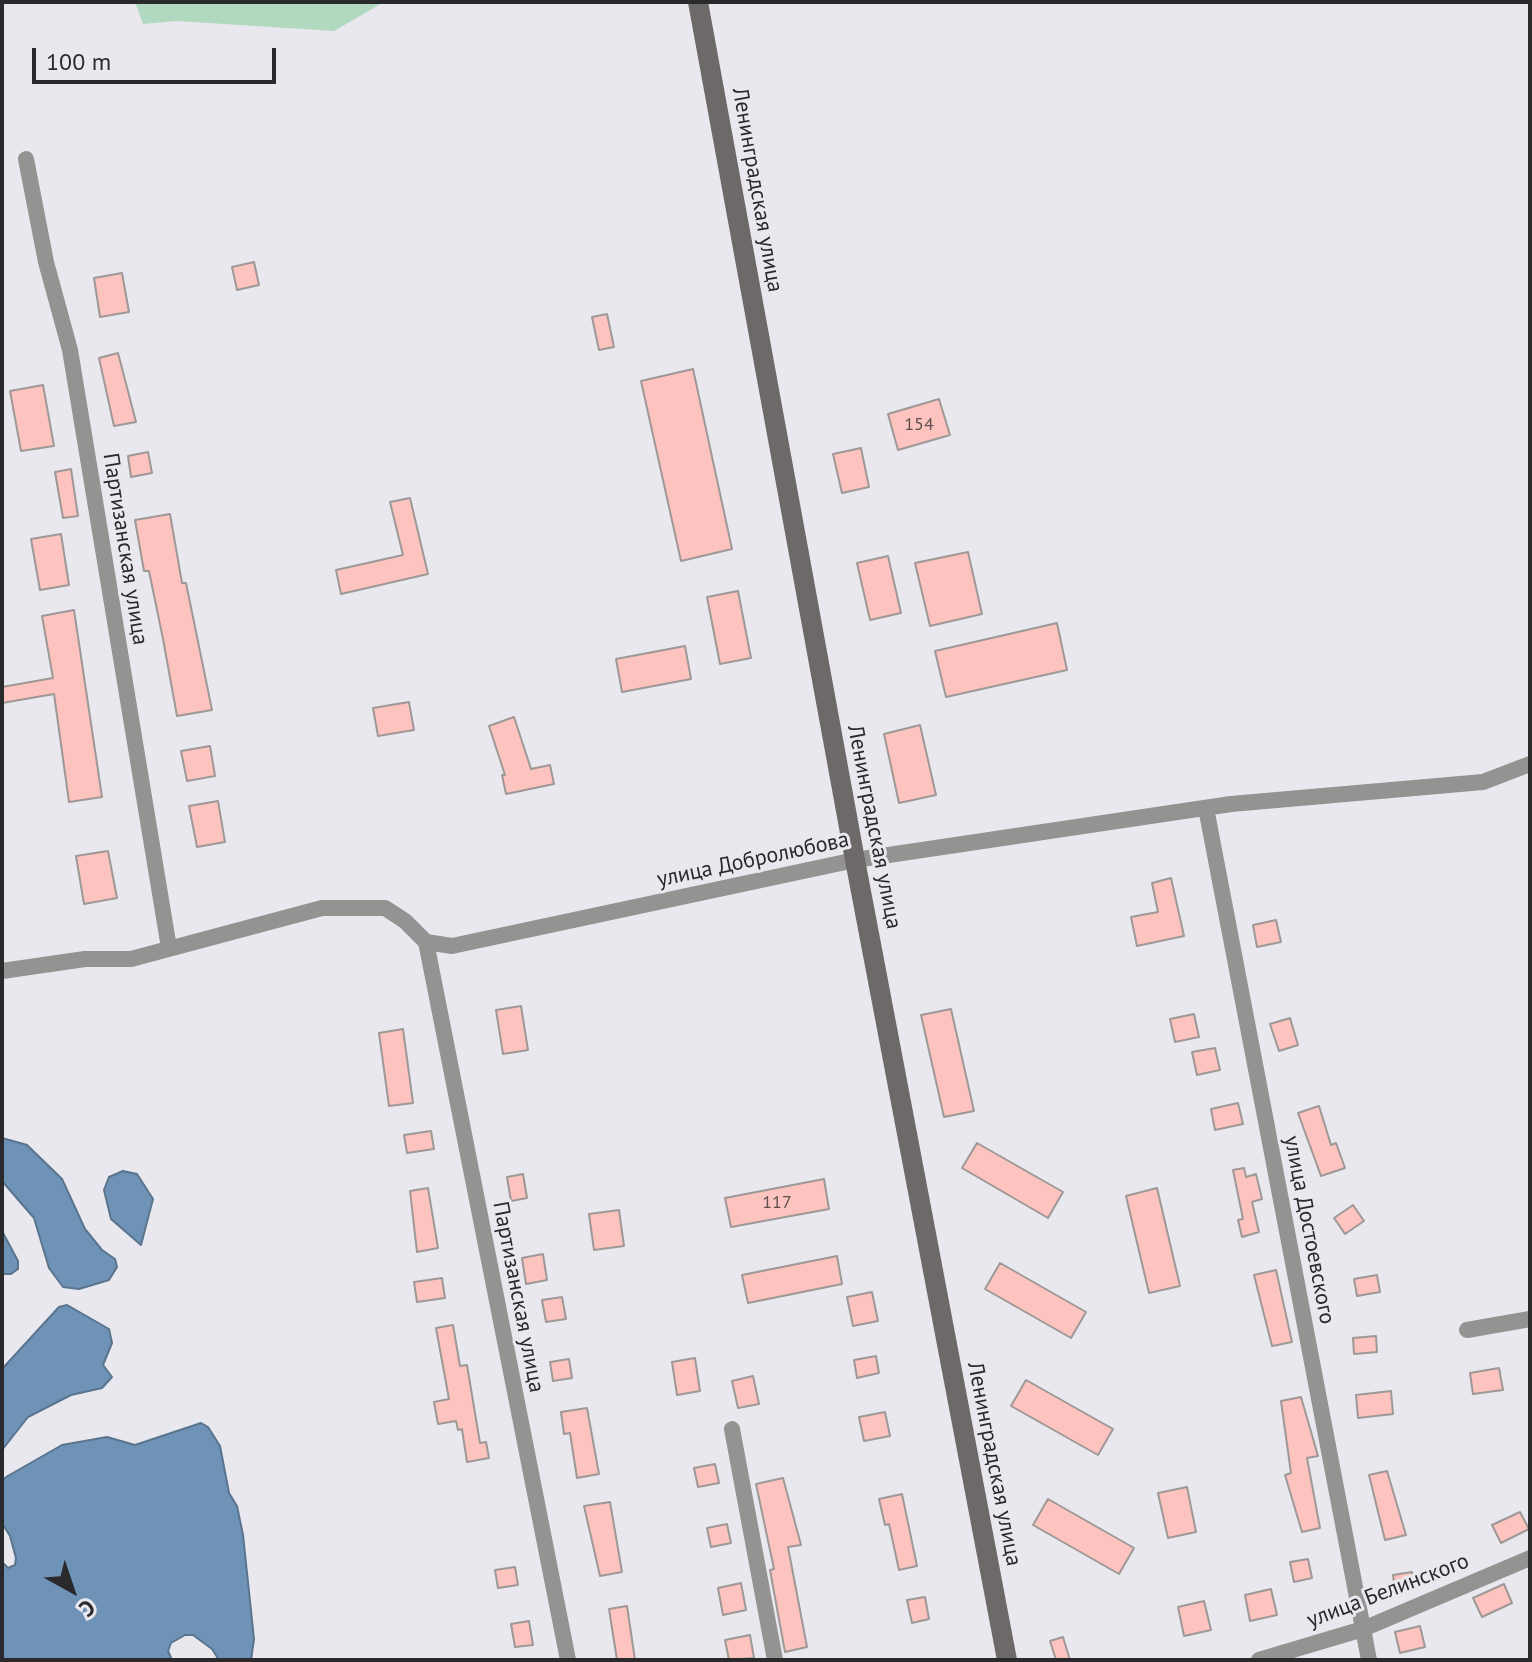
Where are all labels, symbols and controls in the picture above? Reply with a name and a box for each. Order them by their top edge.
scale bar [36,32,280,82]
text: 100 m [46,46,111,77]
street label: Ленинградская улица [726,86,788,294]
house number: 154 [904,414,934,436]
street label: Партизанская улица [97,451,153,647]
street label: Ленинградская улица [841,723,907,931]
street label: улица Добролюбова [655,827,851,893]
street label: улица Достоевского [1278,1134,1340,1326]
house number: 117 [762,1192,792,1214]
street label: Партизанская улица [487,1199,549,1395]
street label: Ленинградская улица [961,1360,1027,1568]
street label: улица Белинского [1303,1548,1473,1634]
north arrow [32,1550,112,1630]
text: С [74,1594,101,1623]

